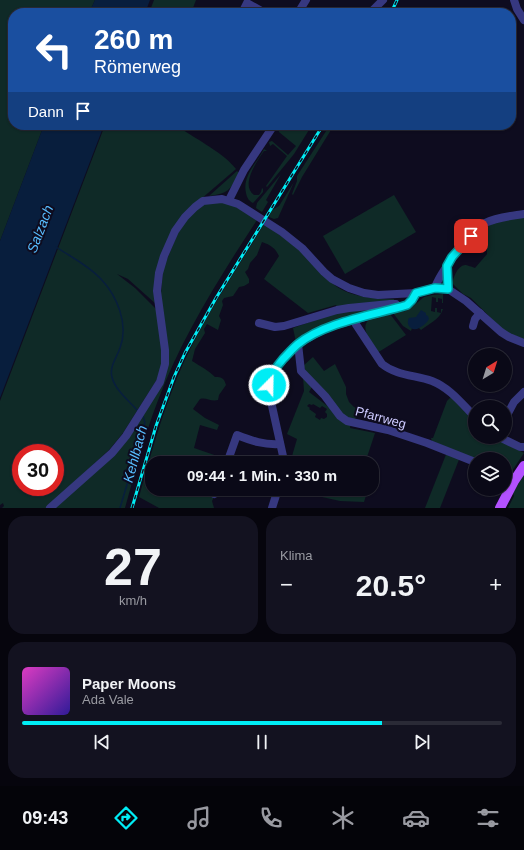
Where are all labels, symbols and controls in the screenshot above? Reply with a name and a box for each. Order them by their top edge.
icon: left [28,24,80,76]
text: 260 m [94,24,173,55]
text: Römerweg [94,57,181,77]
icon: arrive [72,100,94,122]
text: Dann [28,103,64,120]
water label: Salzach [24,203,56,255]
pin [454,219,488,253]
icon: arrive [460,225,482,247]
north arrow [468,348,512,392]
map controls [468,348,512,496]
position arrow [248,364,290,406]
button: search [468,400,512,444]
street label: Pfarrweg [354,404,408,431]
water label: Kehlbach [120,424,150,484]
speed limit sign: 30 [12,444,64,496]
button: layers [468,452,512,496]
text: 09:44 · 1 Min. · 330 m [187,467,337,484]
text: 27 [104,538,162,596]
text: Klima [280,548,313,563]
text: 20.5° [356,569,426,602]
text: − [280,572,293,597]
text: + [489,572,502,597]
text: km/h [119,593,147,608]
text: Paper Moons [82,675,176,692]
text: Ada Vale [82,692,134,707]
icon: previous [91,731,113,753]
icon: pause [251,731,273,753]
icon: next [411,731,433,753]
icon: directions [112,804,140,832]
icon: music [185,804,213,832]
icon: phone [257,804,285,832]
icon: climate [329,804,357,832]
icon: car [402,804,430,832]
icon: filters [474,804,502,832]
text: 09:43 [22,808,68,828]

